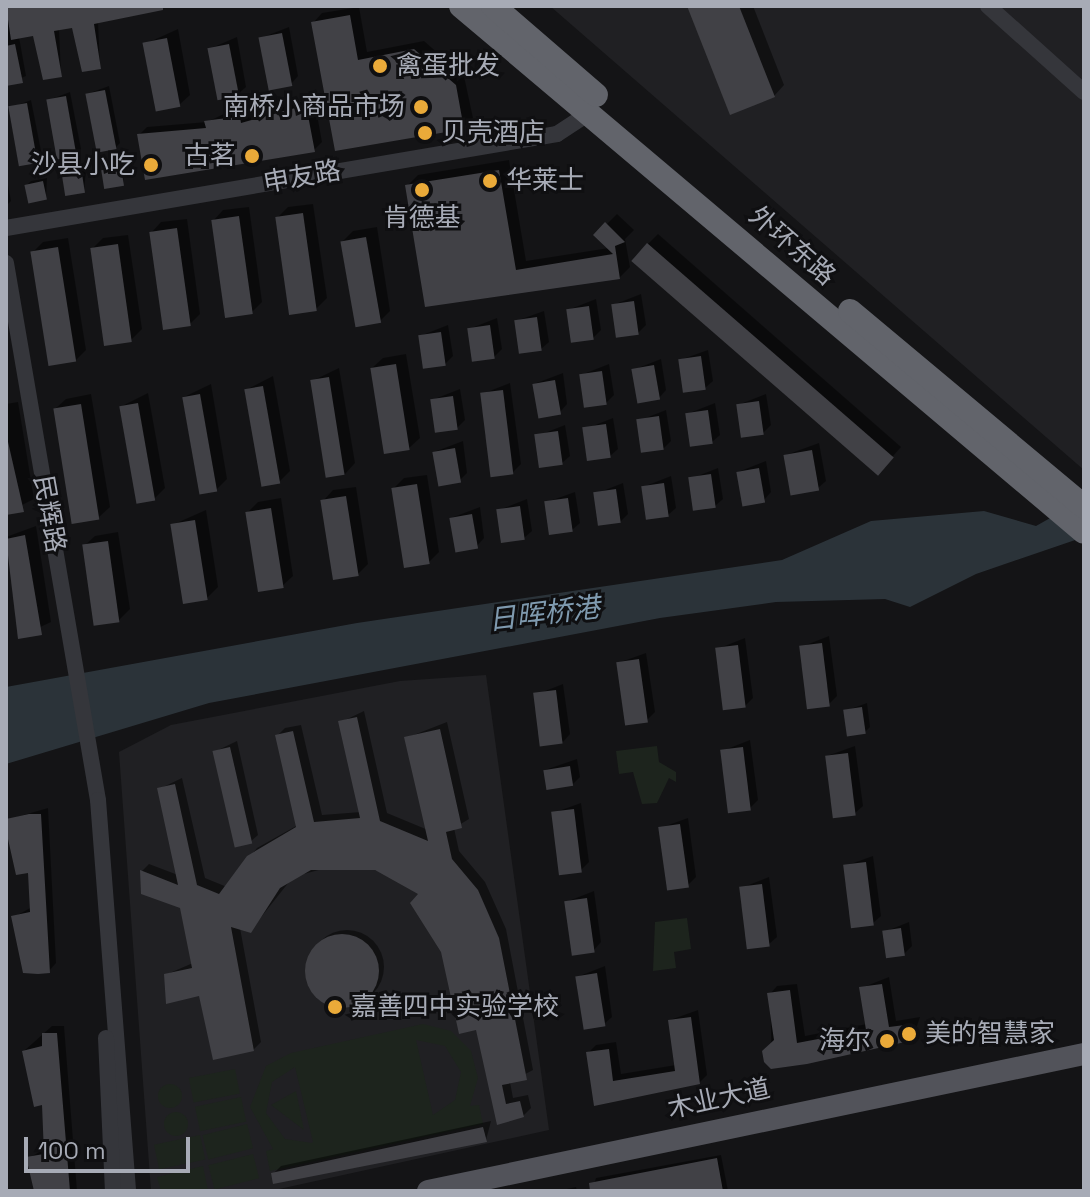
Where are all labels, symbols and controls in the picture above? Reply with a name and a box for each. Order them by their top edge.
place label: 禽蛋批发 [396,50,500,82]
marker: 禽蛋批发 [371,57,389,75]
place label: 南桥小商品市场 [223,91,405,123]
marker: 南桥小商品市场 [412,98,430,116]
place label: 贝壳酒店 [441,117,545,149]
marker: 贝壳酒店 [416,124,434,142]
place label: 古茗 [184,140,236,172]
marker: 古茗 [243,147,261,165]
place label: 沙县小吃 [31,149,135,181]
street label: 申友路 [261,155,343,199]
marker: 沙县小吃 [142,156,160,174]
place label: 华莱士 [506,165,584,197]
marker: 华莱士 [481,172,499,190]
marker: 肯德基 [413,181,431,199]
street label: 外环东路 [743,200,841,292]
place label: 肯德基 [383,202,461,234]
street label: 民辉路 [27,473,71,555]
water label: 日晖桥港 [486,590,602,636]
place label: 嘉善四中实验学校 [351,991,559,1023]
marker: 嘉善四中实验学校 [326,998,344,1016]
place label: 美的智慧家 [925,1018,1055,1050]
place label: 海尔 [819,1025,871,1057]
marker: 美的智慧家 [900,1025,918,1043]
marker: 海尔 [878,1032,896,1050]
street label: 木业大道 [665,1073,773,1125]
scale bar [28,1121,194,1171]
text: 100 m [38,1135,106,1166]

